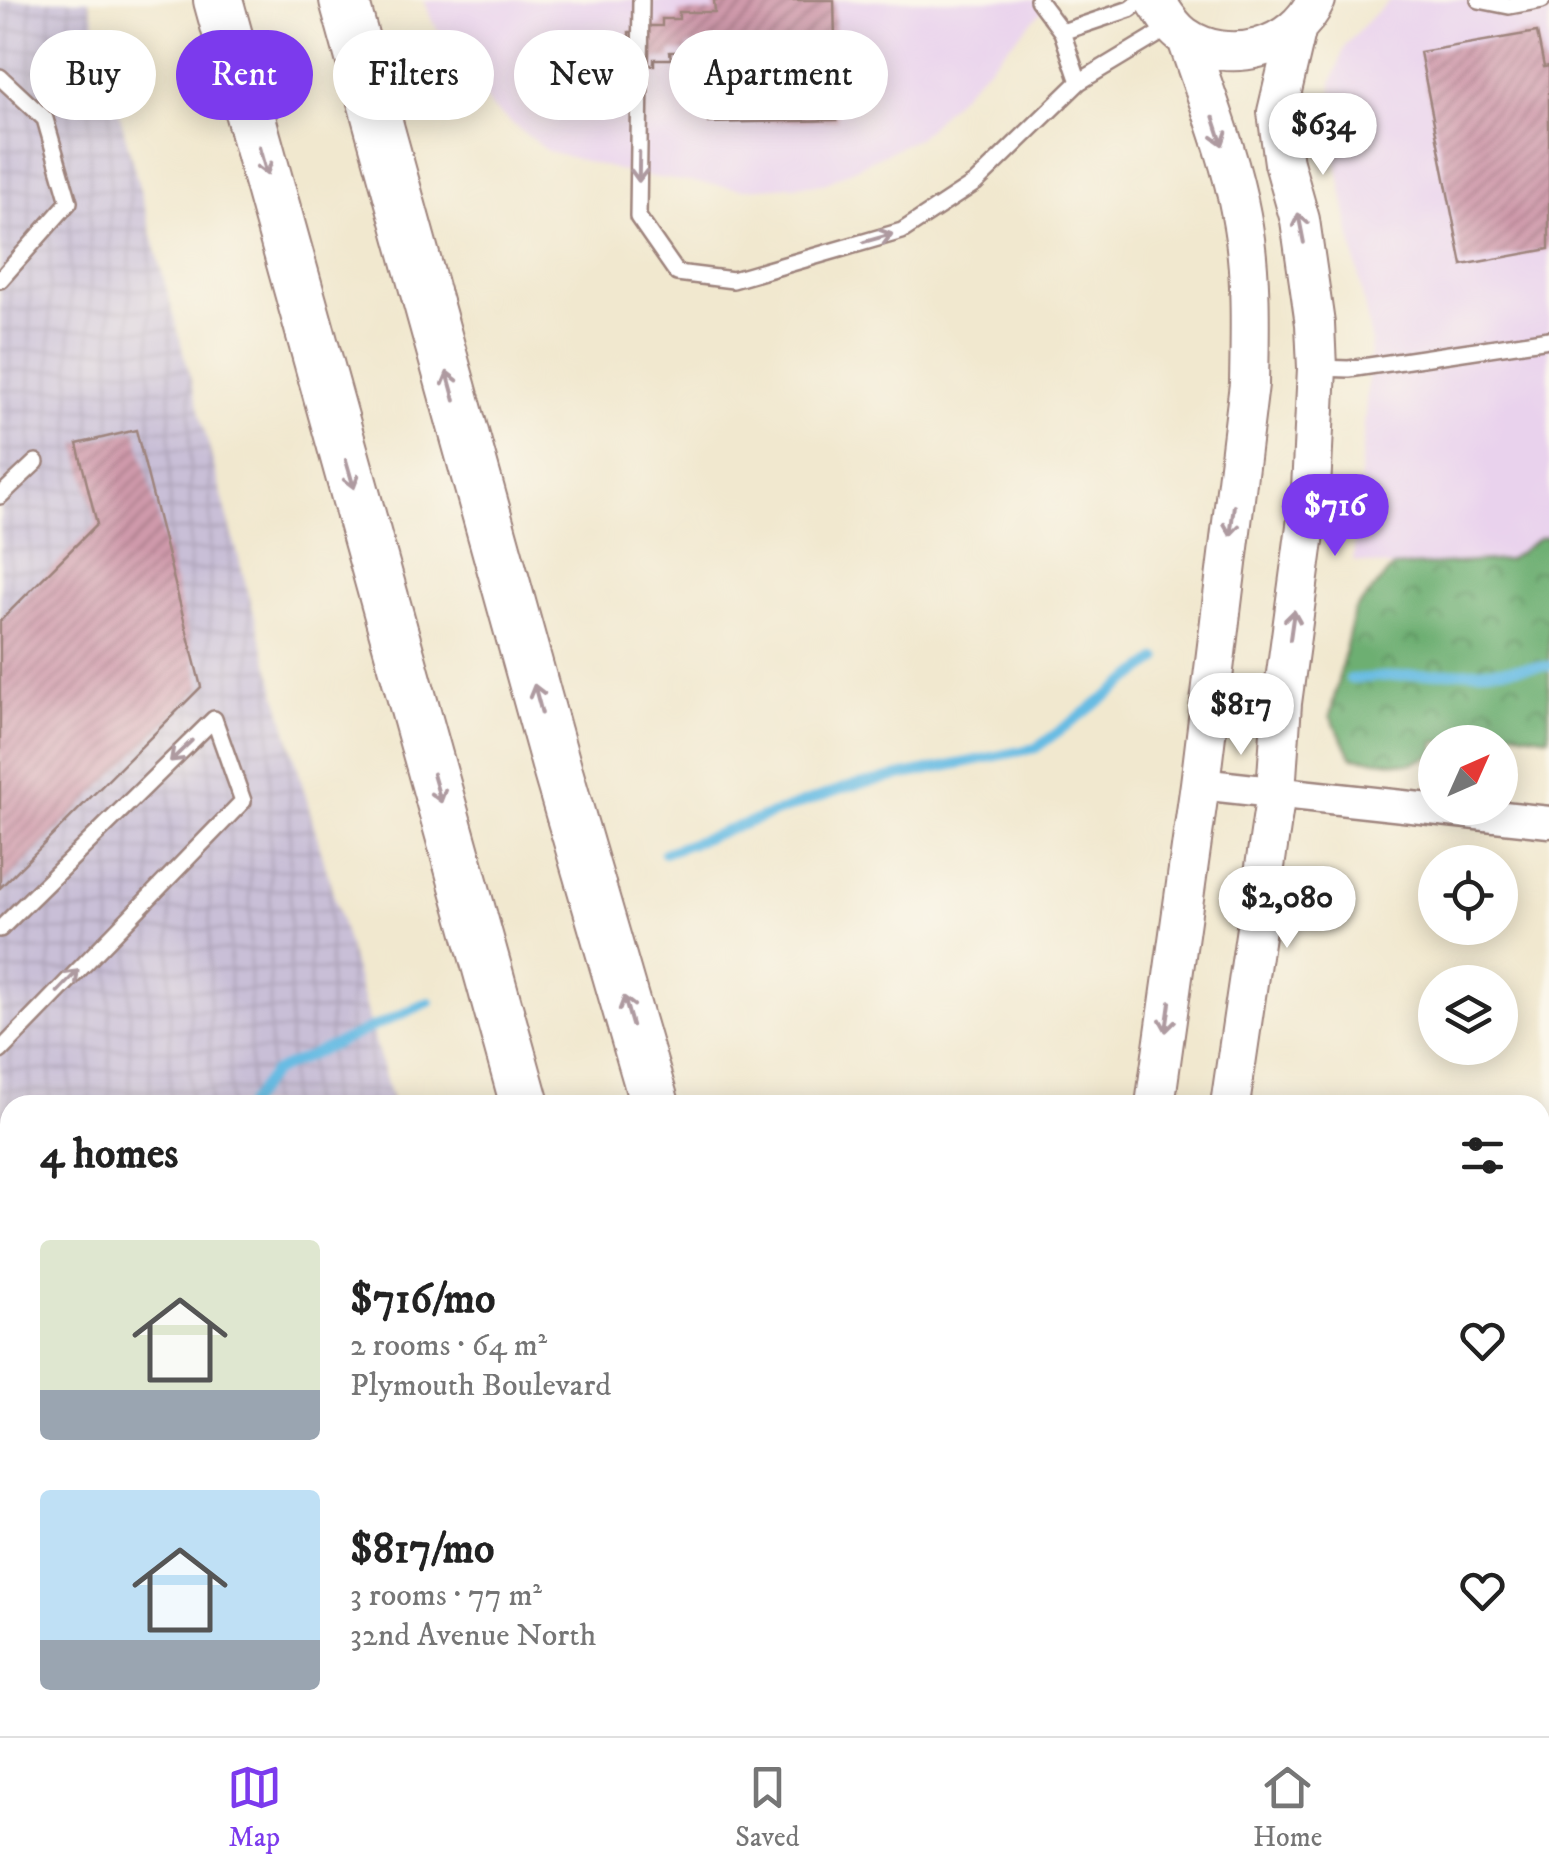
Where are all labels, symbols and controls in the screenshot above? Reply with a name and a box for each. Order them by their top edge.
chip: Buy [30,30,156,120]
chip: Rent [176,30,313,120]
chip: Filters [333,30,494,120]
chip: New [514,30,649,120]
chip: Apartment [669,30,888,120]
pin: $634 [1264,93,1382,178]
text: $634 [1291,105,1355,145]
one-way arrow [1210,115,1228,146]
one-way arrow [255,145,273,177]
one-way arrow [629,151,648,183]
one-way arrow [1290,212,1309,244]
one-way arrow [861,228,893,247]
one-way arrow [441,371,459,402]
one-way arrow [342,458,360,490]
pin: $716 [1276,474,1394,559]
text: $716 [1304,486,1366,526]
one-way arrow [1222,505,1241,537]
one-way arrow [1284,610,1302,642]
pin: $817 [1182,673,1300,758]
one-way arrow [527,684,546,715]
text: $817 [1210,685,1272,725]
north arrow [1418,725,1518,825]
map controls [1418,725,1518,1065]
one-way arrow [170,739,194,763]
one-way arrow [429,771,448,803]
button: locate [1418,845,1518,945]
pin: $2,080 [1206,866,1368,951]
text: $2,080 [1241,878,1333,918]
button: layers [1418,965,1518,1065]
one-way arrow [56,969,80,993]
one-way arrow [618,996,636,1028]
one-way arrow [1158,1000,1176,1033]
icon: filters [1455,1128,1510,1183]
text: 4 homes [40,1129,178,1181]
text: $716/mo [350,1274,495,1326]
icon: home [120,1280,240,1400]
icon: heart [1455,1313,1510,1368]
text: 2 rooms · 64 m² [350,1326,547,1366]
text: Plymouth Boulevard [350,1366,611,1406]
text: $817/mo [350,1524,494,1576]
icon: home [120,1530,240,1650]
icon: heart [1455,1563,1510,1618]
text: 3 rooms · 77 m² [350,1576,542,1616]
text: 32nd Avenue North [350,1616,596,1656]
tab: Map [227,1760,282,1855]
tab: Saved [735,1760,800,1855]
tab: Home [1253,1760,1322,1855]

